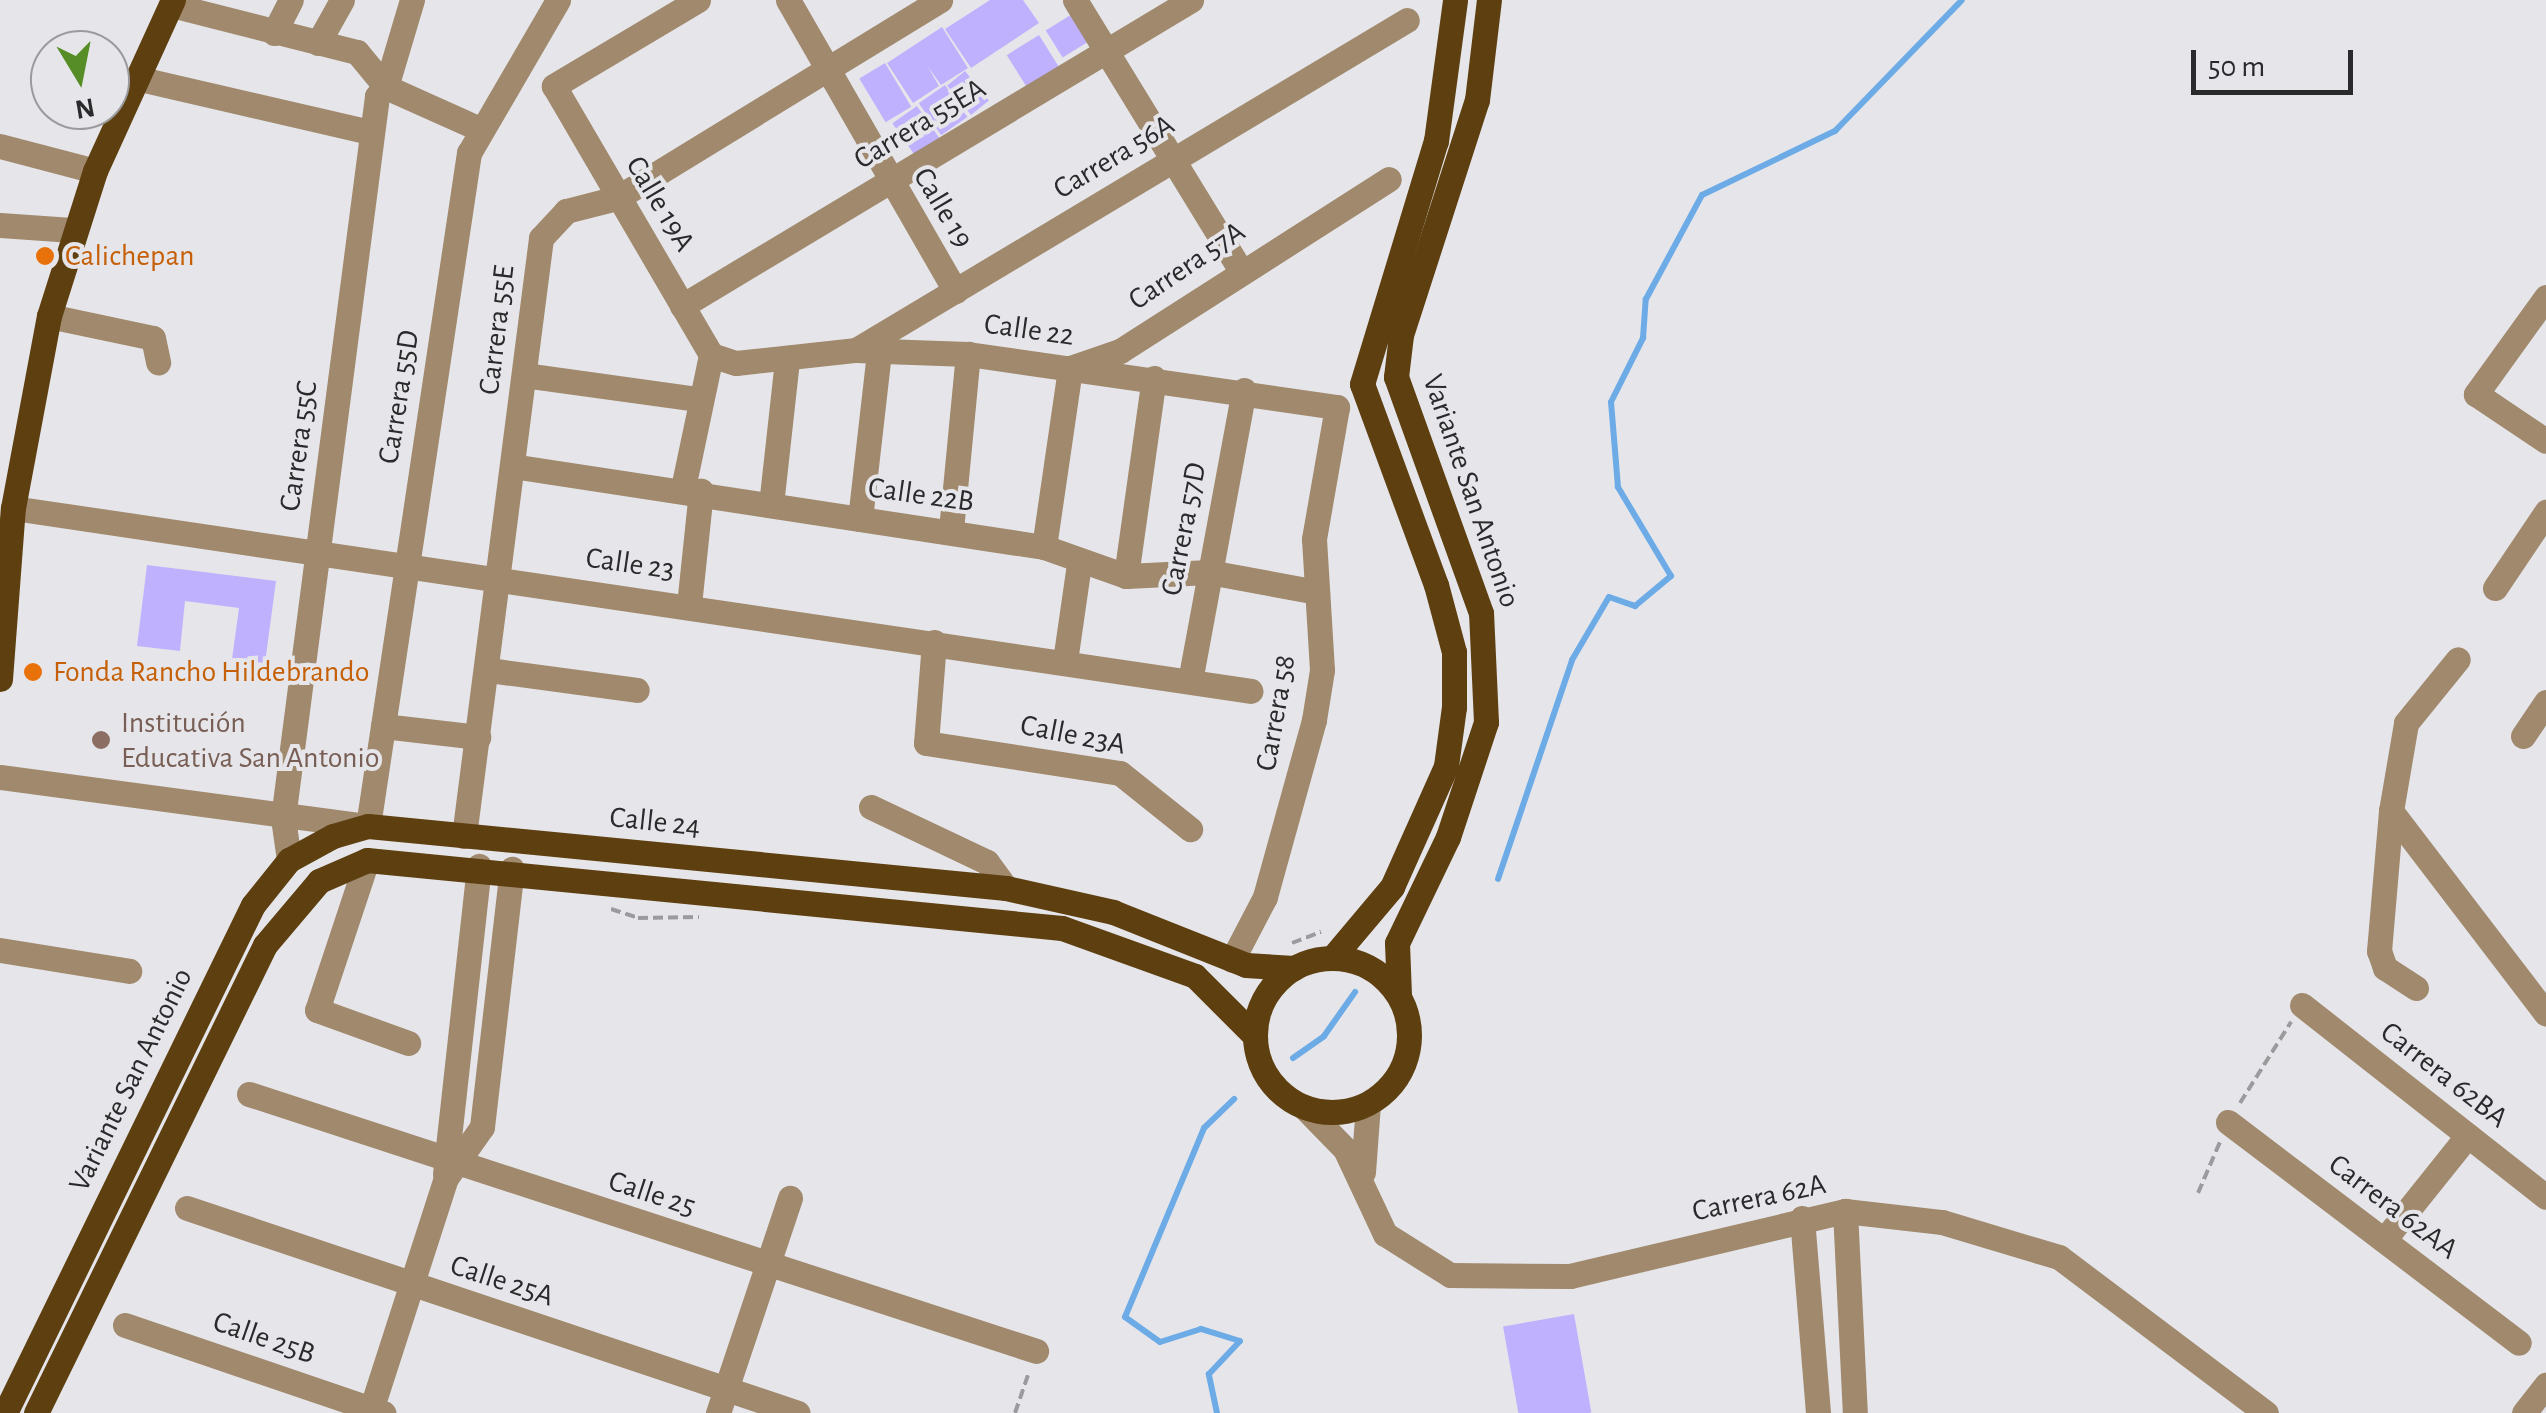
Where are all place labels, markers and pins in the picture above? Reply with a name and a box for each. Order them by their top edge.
place label: Calichepan [65,238,194,274]
marker: Calichepan [34,245,56,267]
place label: Fonda Rancho Hildebrando [53,654,369,690]
marker: Fonda Rancho Hildebrando [22,661,44,683]
place label: Institución Educativa San Antonio [121,705,380,776]
marker: Institución Educativa San Antonio [90,729,112,751]

